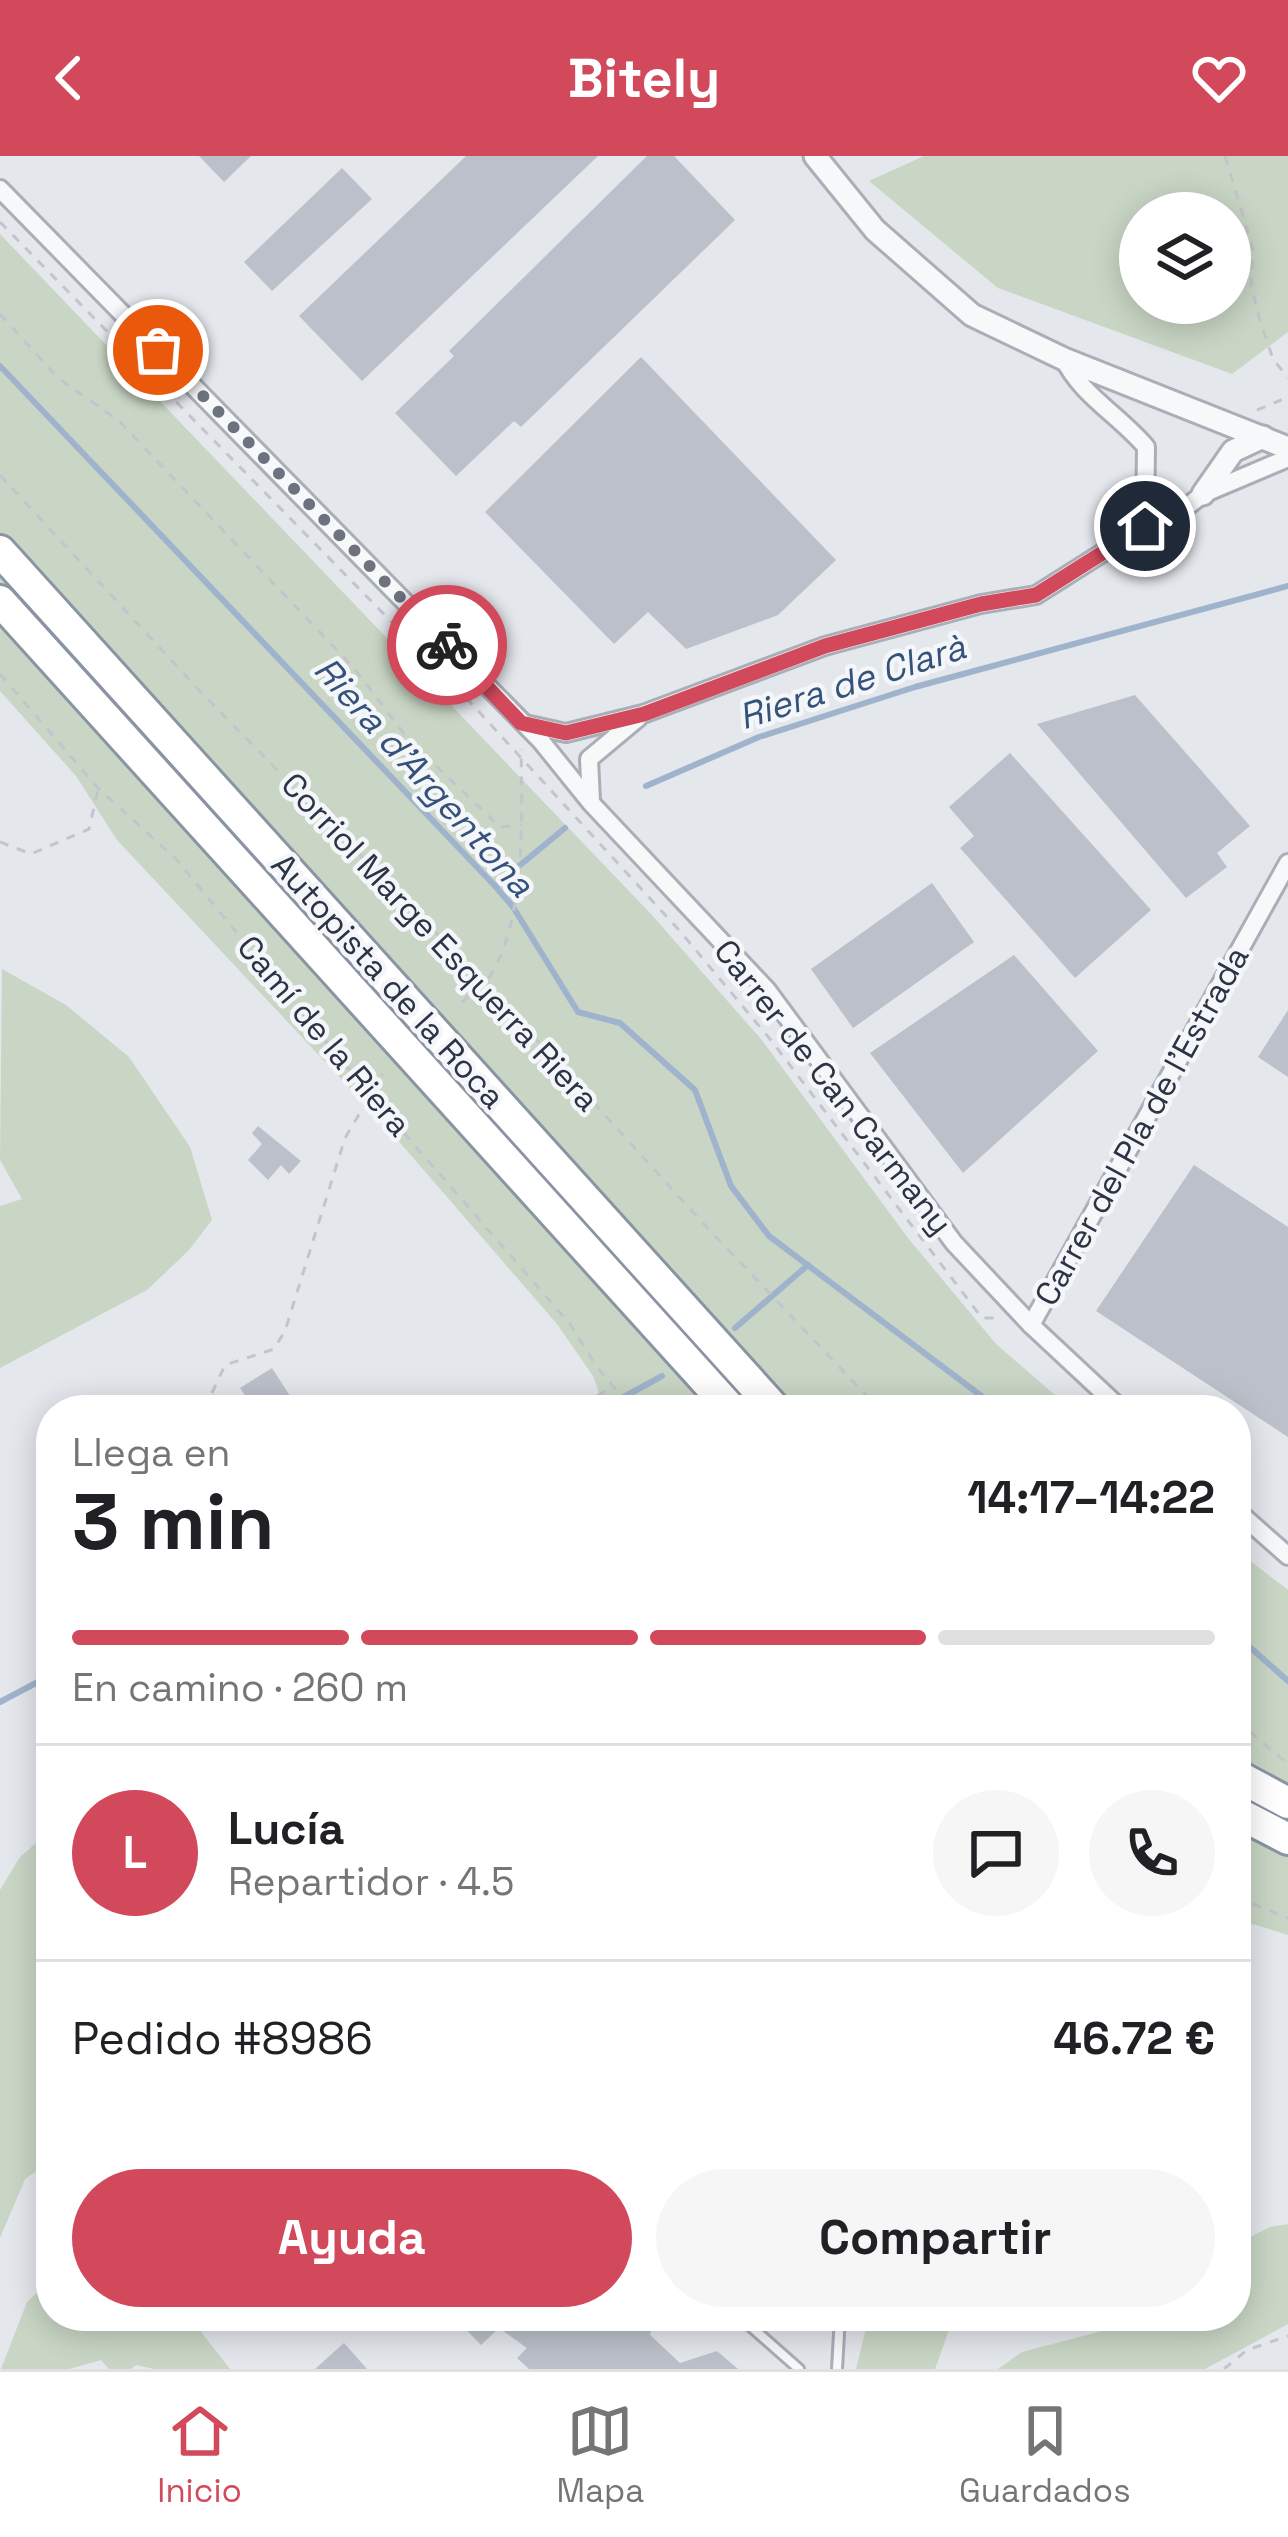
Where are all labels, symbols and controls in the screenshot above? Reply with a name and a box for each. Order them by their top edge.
text: Bitely [568,44,720,113]
icon: back [36,45,102,111]
icon: heart [1186,45,1252,111]
map controls [1119,192,1251,324]
button: layers [1119,192,1251,324]
pin [107,299,209,401]
icon: bag [125,317,191,383]
pin [1094,475,1196,577]
icon: home [1112,493,1178,559]
courier [387,585,507,705]
icon: bike [414,612,480,678]
water label: Riera de Clarà [733,624,972,740]
water label: Riera d'Argentona [304,647,544,907]
street label: Corriol Marge Esquerra Riera [272,764,608,1120]
street label: Autopista de la Roca [262,844,514,1118]
street label: Camí de la Riera [228,927,420,1145]
street label: Carrer de Can Carmany [705,931,961,1243]
street label: Carrer del Pla de l'Estrada [1026,939,1258,1313]
text: Llega en [72,1428,230,1477]
text: 14:17–14:22 [967,1469,1215,1526]
text: 3 min [72,1472,275,1572]
text: En camino · 260 m [72,1663,408,1712]
button: chat [933,1790,1059,1916]
button: phone [1089,1790,1215,1916]
text: Lucía [228,1800,344,1857]
text: L [123,1824,147,1881]
text: Repartidor · 4.5 [228,1857,514,1906]
text: Pedido #8986 [72,2010,373,2067]
text: 46.72 € [1053,2010,1215,2067]
button: Ayuda [72,2169,632,2307]
button: Compartir [656,2169,1215,2307]
tab: Inicio [157,2398,242,2512]
tab: Mapa [557,2398,644,2512]
tab: Guardados [959,2398,1131,2512]

